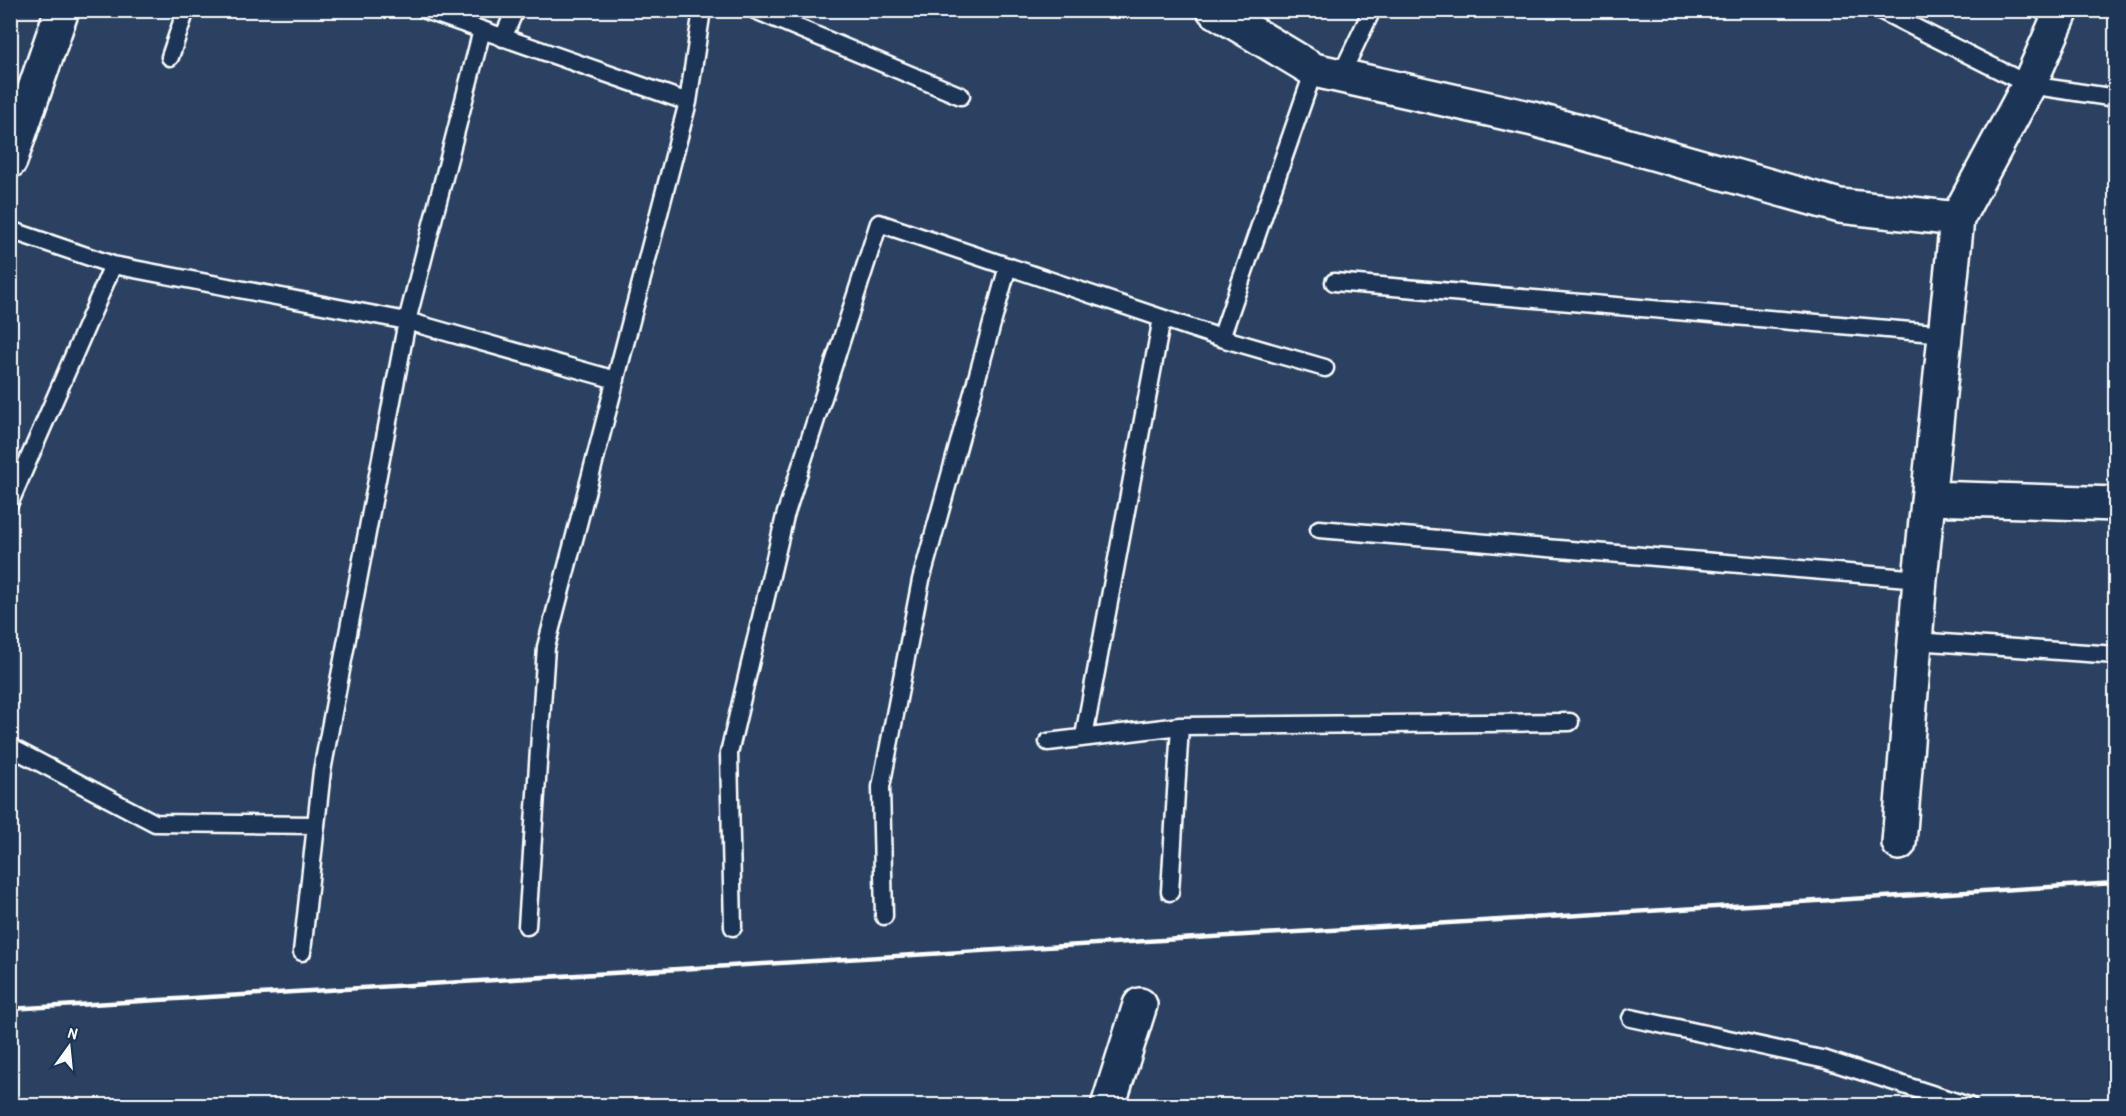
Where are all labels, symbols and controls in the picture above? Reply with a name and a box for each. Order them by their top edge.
north arrow [39,1017,99,1077]
text: N [66,1021,80,1044]

